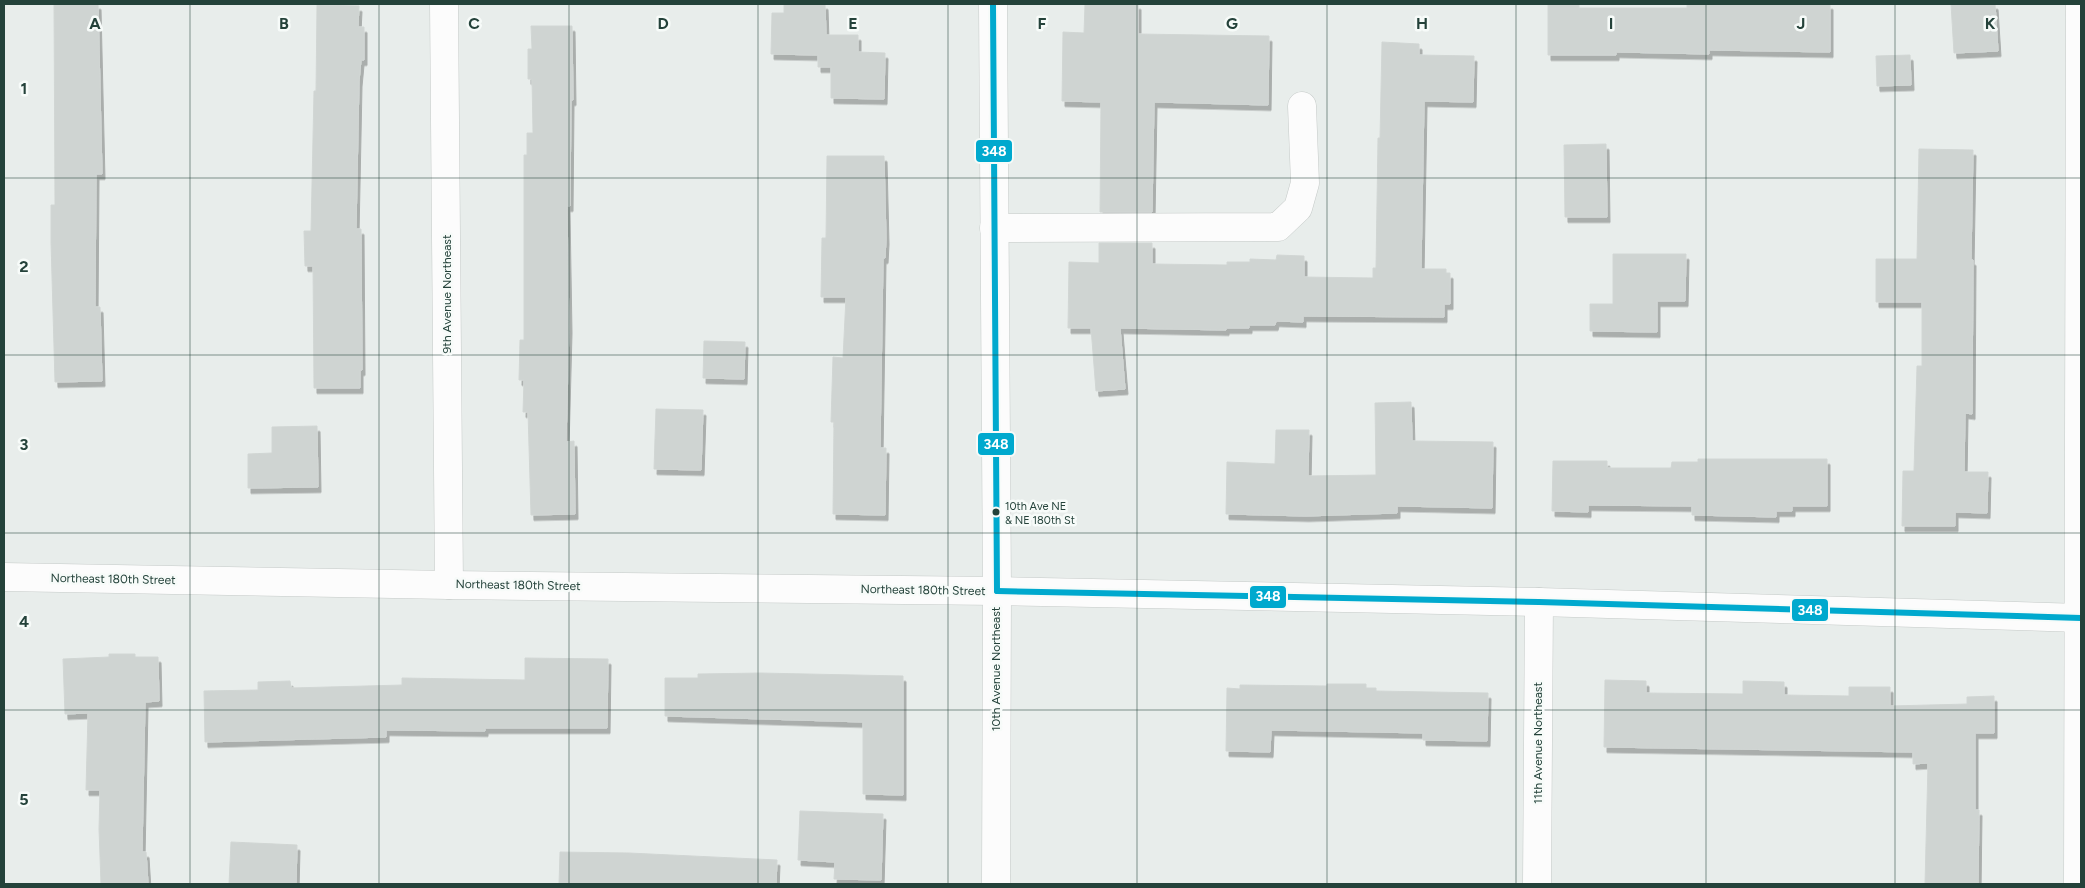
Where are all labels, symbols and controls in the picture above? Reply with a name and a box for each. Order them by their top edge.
text: A [89,14,101,33]
text: B [279,14,289,33]
text: C [468,14,480,33]
text: D [657,14,669,33]
text: E [848,14,858,33]
text: F [1038,14,1047,33]
text: G [1226,14,1238,33]
text: H [1416,14,1428,33]
text: I [1609,14,1613,33]
text: J [1797,14,1805,33]
text: K [1985,14,1996,33]
text: 1 [21,79,27,98]
line badge: 348 [975,139,1013,163]
text: 348 [981,143,1007,160]
street label: 9th Avenue Northeast [440,234,454,353]
text: 2 [19,257,29,276]
line badge: 348 [977,432,1015,456]
text: 3 [20,435,29,454]
text: 348 [983,436,1009,453]
place label: 10th Ave NE & NE 180th St [1005,500,1075,527]
marker: 10th Ave NE & NE 180th St [991,507,1001,517]
street label: Northeast 180th Street [50,571,176,587]
street label: Northeast 180th Street [455,577,581,593]
street label: Northeast 180th Street [860,582,986,598]
line badge: 348 [1249,585,1287,609]
text: 348 [1255,588,1281,605]
line badge: 348 [1791,598,1829,622]
text: 348 [1797,602,1823,619]
street label: 10th Avenue Northeast [989,606,1003,731]
text: 4 [19,612,29,631]
street label: 11th Avenue Northeast [1531,682,1545,804]
text: 5 [19,790,29,809]

